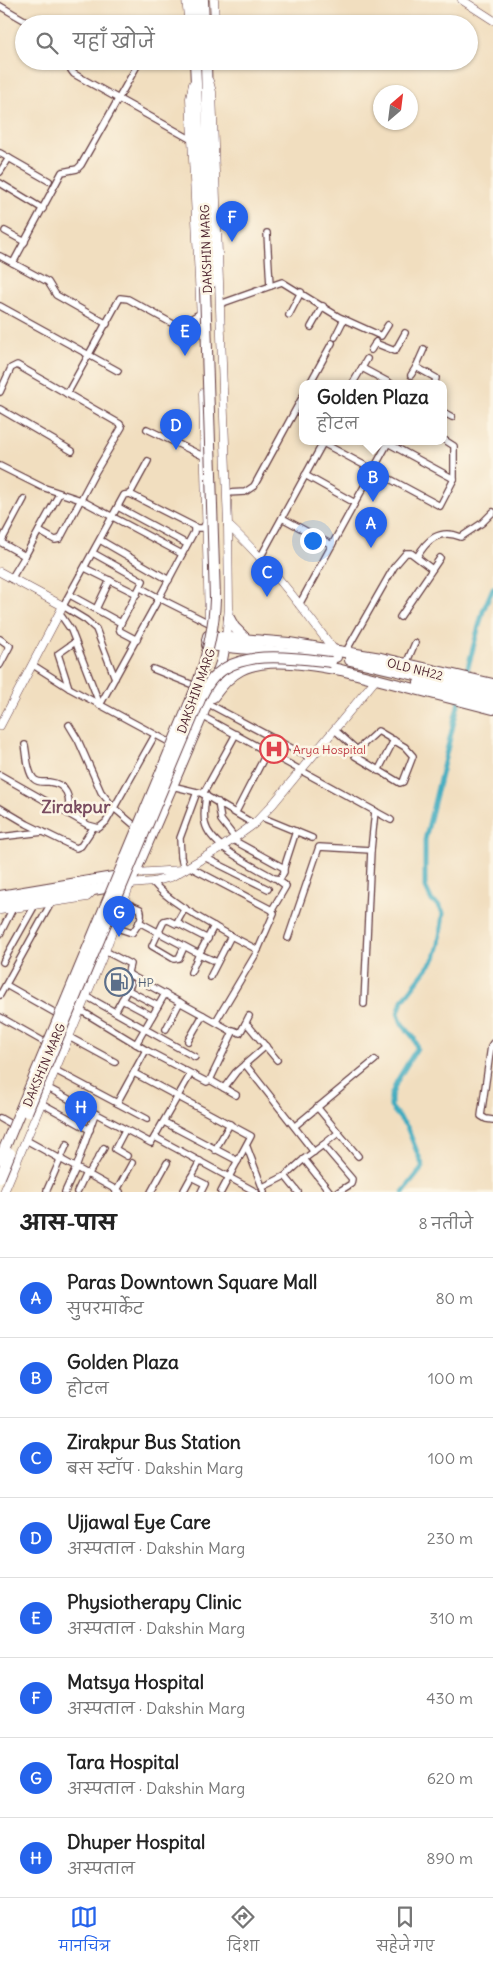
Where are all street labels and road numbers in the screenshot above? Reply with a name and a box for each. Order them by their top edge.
street label: DAKSHIN MARG [197,204,215,294]
street label: DAKSHIN MARG [174,646,218,735]
street label: OLD NH22 [385,655,445,683]
street label: DAKSHIN MARG [20,1021,68,1109]

